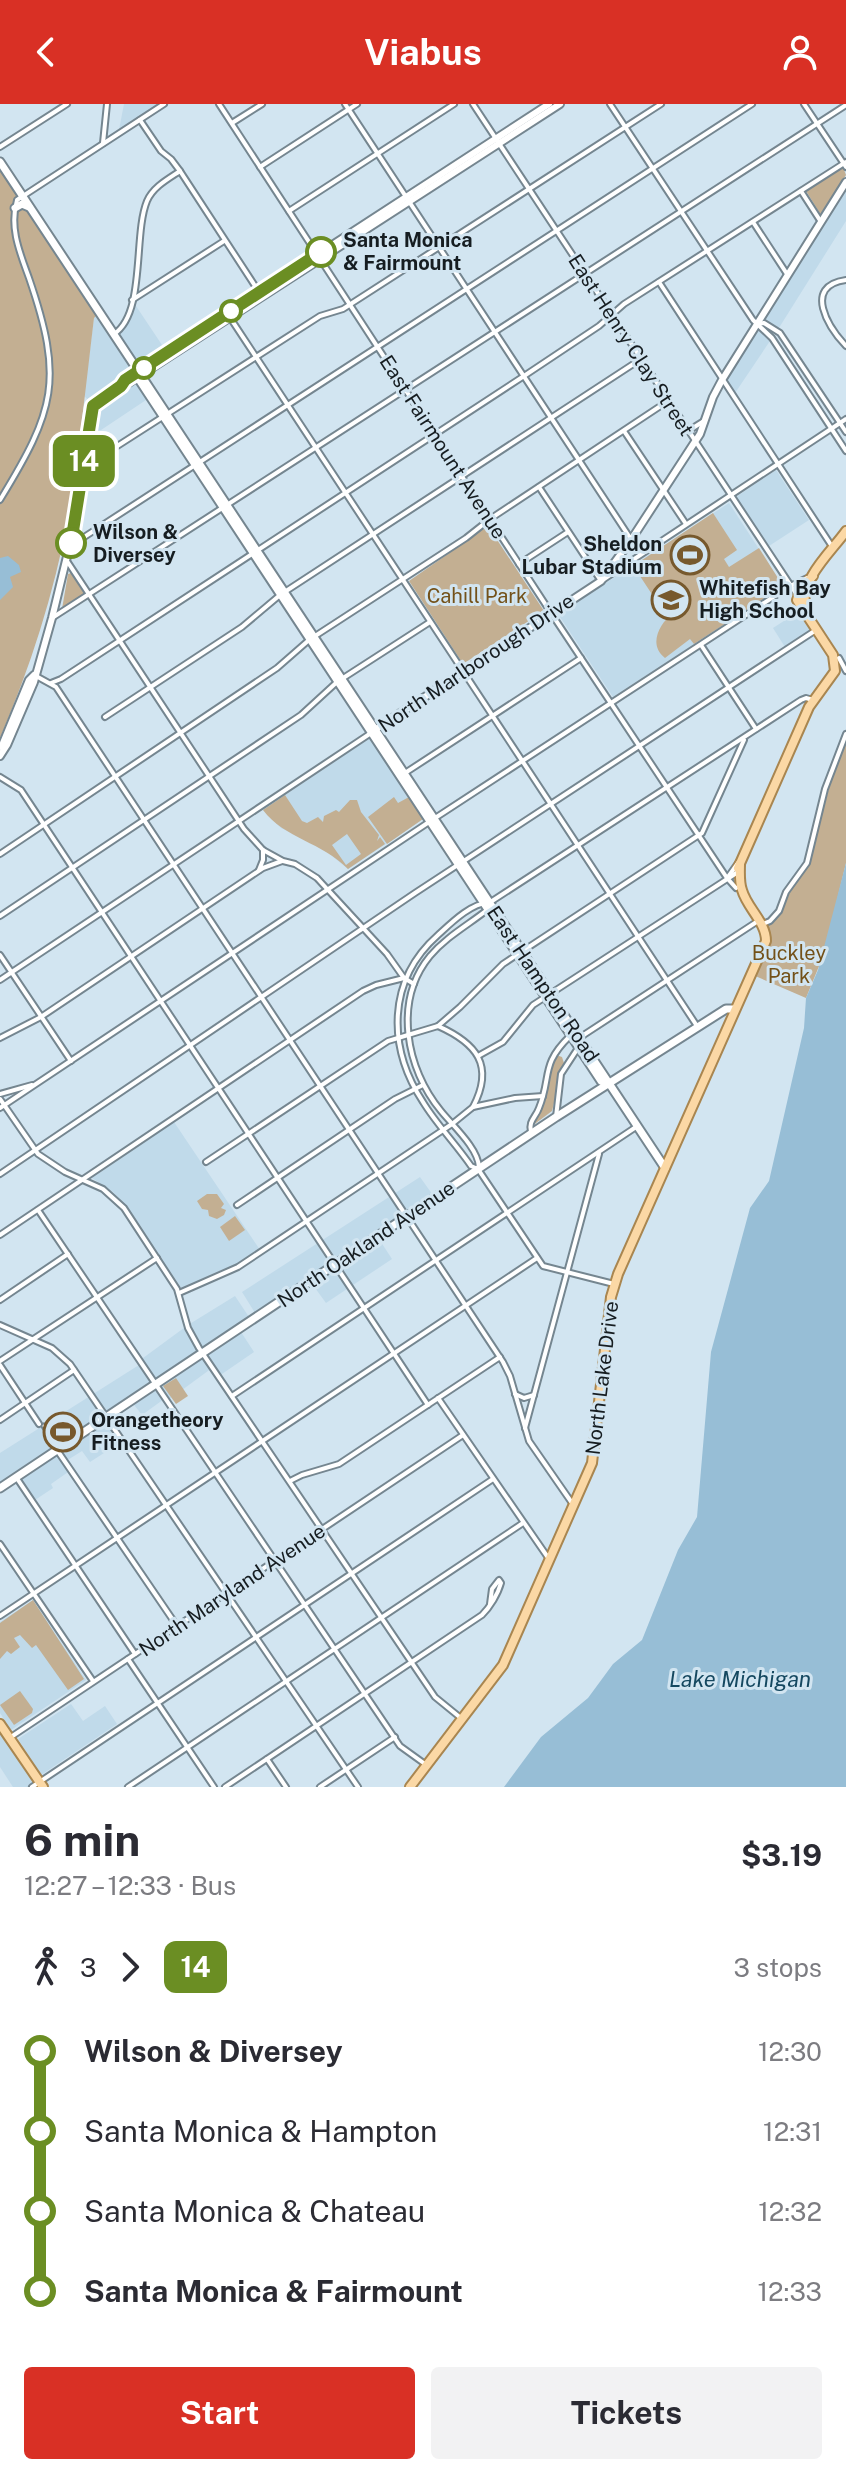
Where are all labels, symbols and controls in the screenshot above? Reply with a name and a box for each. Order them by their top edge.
icon: back [24,30,68,74]
icon: person [778,30,822,74]
text: Viabus [364,31,482,73]
place label: Santa Monica & Fairmount [343,228,473,275]
marker: Santa Monica & Fairmount [306,237,336,267]
street label: East Henry Clay Street [563,250,699,440]
unlabelled marker [220,300,242,322]
street label: East Fairmount Avenue [375,351,511,543]
unlabelled marker [133,357,155,379]
line badge: 14 [48,435,120,487]
text: 14 [69,444,99,477]
place label: Wilson & Diversey [93,520,178,567]
marker: Wilson & Diversey [56,528,86,558]
place label: Sheldon Lubar Stadium [522,532,662,579]
sports icon: Sheldon Lubar Stadium [669,534,711,576]
place label: Whitefish Bay High School [699,576,831,623]
school or university icon: Whitefish Bay High School [650,579,692,621]
park label: Cahill Park [427,584,527,608]
street label: North Marlborough Drive [374,588,578,738]
street label: East Hampton Road [482,901,604,1067]
park label: Buckley Park [752,941,827,988]
street label: North Oakland Avenue [273,1176,459,1312]
street label: North Lake Drive [581,1300,623,1456]
place label: Orangetheory Fitness [91,1408,224,1455]
sports icon: Orangetheory Fitness [42,1411,84,1453]
street label: North Maryland Avenue [134,1519,330,1661]
water label: Lake Michigan [669,1666,811,1692]
text: 6 min [24,1814,140,1866]
text: $3.19 [741,1837,822,1873]
text: 12:27 – 12:33 · Bus [24,1870,236,1901]
icon: walk [24,1945,68,1989]
icon: forward [108,1945,152,1989]
text: 14 [180,1950,211,1983]
text: 3 [80,1952,96,1983]
text: 3 stops [733,1952,822,1983]
text: Wilson & Diversey [84,2033,343,2069]
text: 12:30 [758,2036,822,2067]
text: Santa Monica & Hampton [84,2113,437,2149]
text: 12:31 [763,2116,822,2147]
text: Santa Monica & Chateau [84,2193,425,2229]
text: 12:32 [758,2196,822,2227]
text: Santa Monica & Fairmount [84,2273,463,2309]
text: 12:33 [757,2276,822,2307]
button: Start [24,2367,415,2459]
button: Tickets [431,2367,822,2459]

